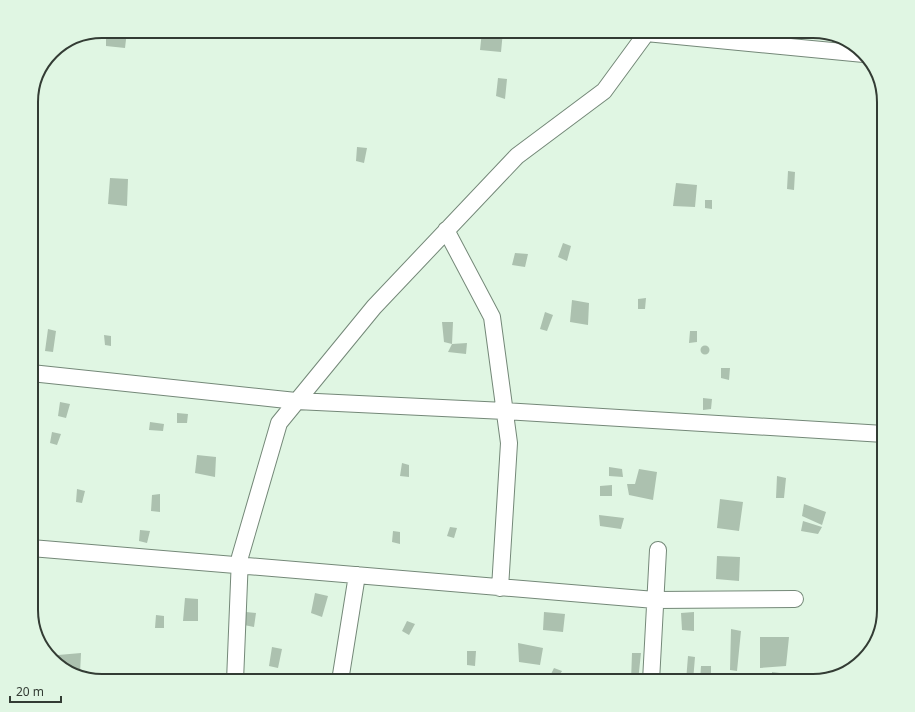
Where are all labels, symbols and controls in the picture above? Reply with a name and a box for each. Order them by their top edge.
scale bar [10,678,61,704]
text: 20 m [16,683,44,700]

